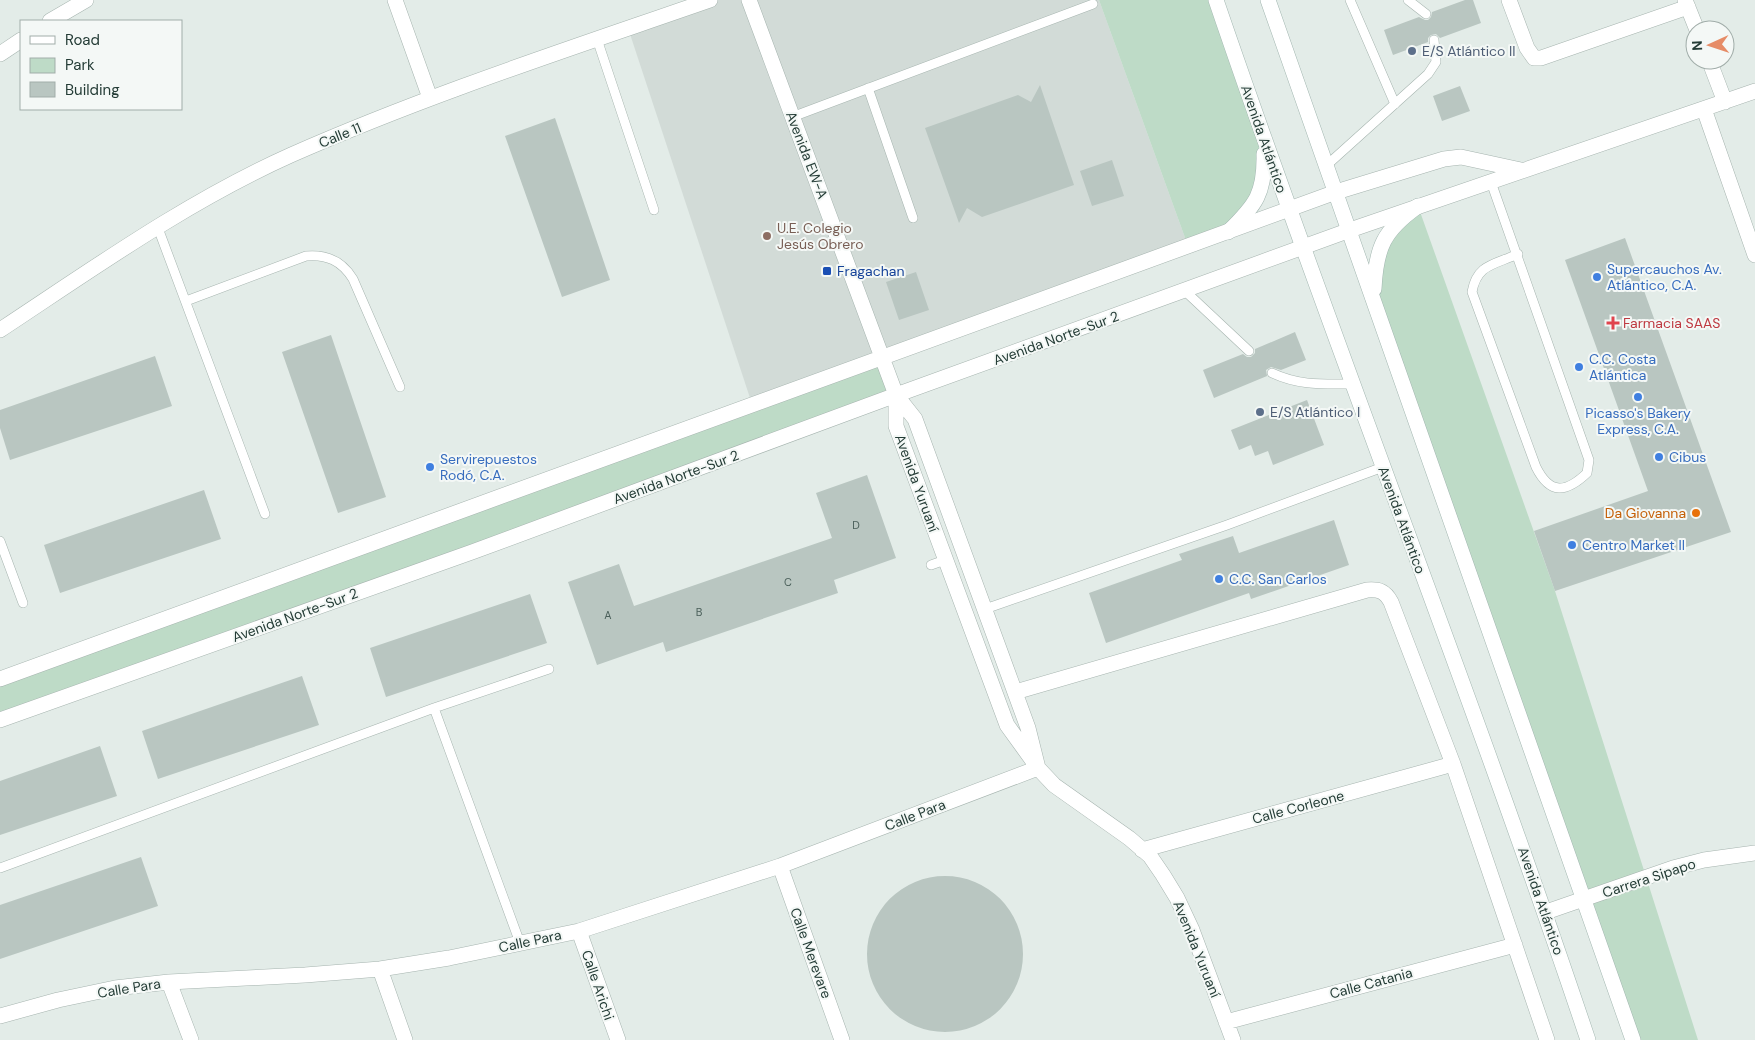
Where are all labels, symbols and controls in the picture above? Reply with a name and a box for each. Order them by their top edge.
legend [20,20,182,110]
north arrow [1685,20,1735,70]
text: Road [65,30,100,50]
text: N [1688,40,1706,51]
place label: E/S Atlántico II [1422,42,1516,60]
marker: E/S Atlántico II [1406,45,1418,57]
text: Park [65,55,95,75]
text: Building [65,80,120,100]
street label: Avenida Atlántico [1237,83,1291,195]
street label: Avenida EW-A [782,109,832,201]
street label: Calle 11 [316,118,364,152]
place label: U.E. Colegio Jesús Obrero [777,219,863,253]
marker: U.E. Colegio Jesús Obrero [761,230,773,242]
place label: Supercauchos Av. Atlántico, C.A. [1607,260,1722,294]
place label: Fragachan [837,262,904,280]
marker: Fragachan [821,265,833,277]
marker: Supercauchos Av. Atlántico, C.A. [1591,271,1603,283]
street label: Avenida Norte-Sur 2 [991,307,1121,369]
place label: Farmacia SAAS [1623,314,1720,332]
marker: Farmacia SAAS [1607,317,1619,329]
place label: C.C. Costa Atlántica [1589,350,1656,384]
marker: C.C. Costa Atlántica [1573,361,1585,373]
marker: Picasso's Bakery Express, C.A. [1632,391,1644,403]
place label: E/S Atlántico I [1270,403,1360,421]
place label: Picasso's Bakery Express, C.A. [1585,404,1691,438]
marker: E/S Atlántico I [1254,406,1266,418]
street label: Avenida Yuruaní [891,432,943,535]
street label: Avenida Norte-Sur 2 [611,446,741,508]
place label: Cibus [1669,448,1706,466]
place label: Servirepuestos Rodó, C.A. [440,450,537,484]
marker: Cibus [1653,451,1665,463]
marker: Servirepuestos Rodó, C.A. [424,461,436,473]
street label: Avenida Atlántico [1374,464,1430,576]
place label: Da Giovanna [1605,504,1686,522]
marker: Da Giovanna [1690,507,1702,519]
house number: D [852,518,860,532]
place label: Centro Market II [1582,536,1685,554]
marker: Centro Market II [1566,539,1578,551]
place label: C.C. San Carlos [1229,570,1327,588]
marker: C.C. San Carlos [1213,573,1225,585]
house number: C [784,575,792,589]
street label: Avenida Norte-Sur 2 [230,584,360,646]
house number: B [696,605,703,619]
house number: A [604,608,612,622]
street label: Calle Corleone [1250,786,1346,828]
street label: Calle Para [882,795,948,835]
street label: Avenida Atlántico [1514,845,1568,957]
street label: Carrera Sipapo [1600,854,1698,902]
street label: Avenida Yuruaní [1169,898,1225,1001]
street label: Calle Merevare [786,905,836,1001]
street label: Calle Para [497,926,563,956]
street label: Calle Arichi [578,948,618,1022]
street label: Calle Catania [1328,963,1414,1003]
street label: Calle Para [96,974,162,1002]

